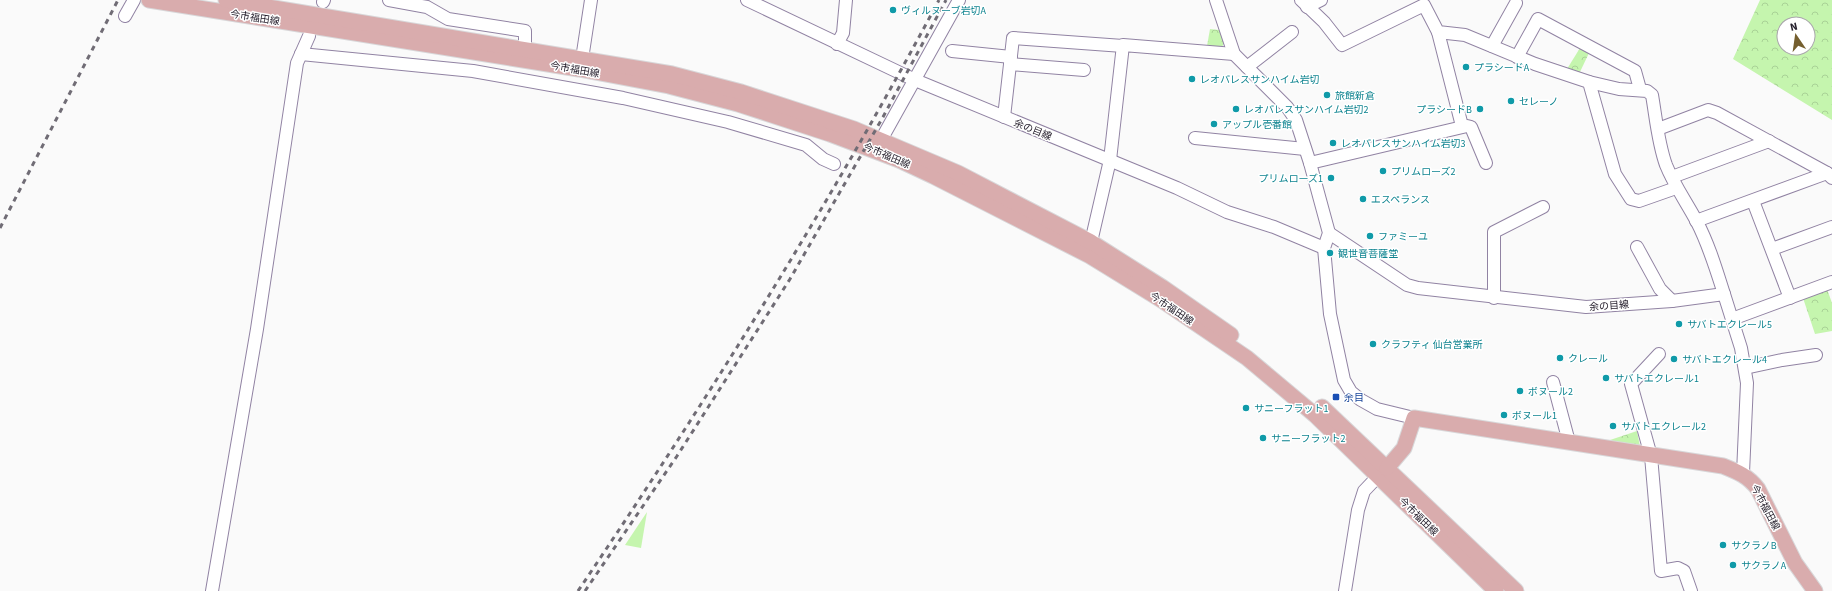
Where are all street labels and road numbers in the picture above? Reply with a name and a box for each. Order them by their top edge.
street label: 今市福田線 [229,7,281,29]
street label: 今市福田線 [549,59,601,81]
street label: 余の目線 [1011,116,1054,144]
street label: 今市福田線 [861,140,912,172]
street label: 今市福田線 [1147,289,1196,329]
street label: 余の目線 [1589,298,1630,314]
street label: 今市福田線 [1747,482,1783,533]
street label: 今市福田線 [1395,494,1441,539]

